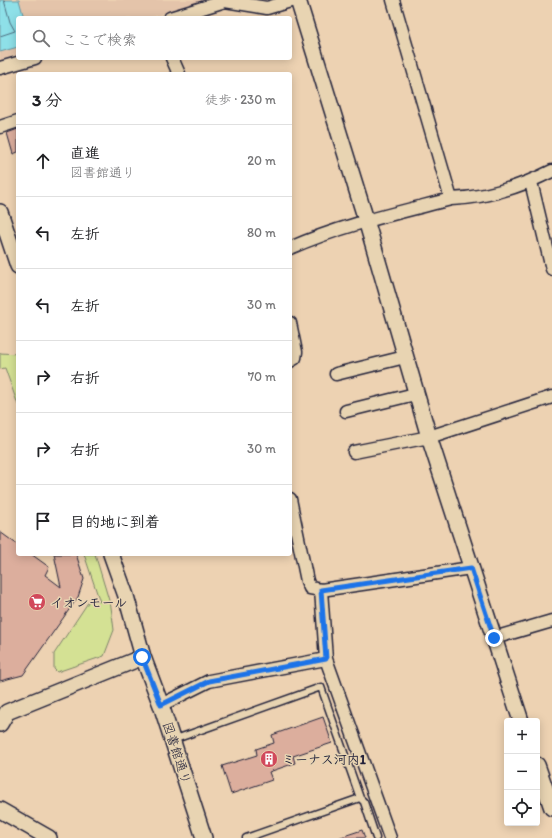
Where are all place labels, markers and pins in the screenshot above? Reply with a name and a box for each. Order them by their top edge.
supermarket icon: イオンモール [27,592,47,612]
place label: イオンモール [50,595,127,610]
building icon: ミーナス河内1 [259,749,279,769]
place label: ミーナス河内1 [282,752,366,767]

